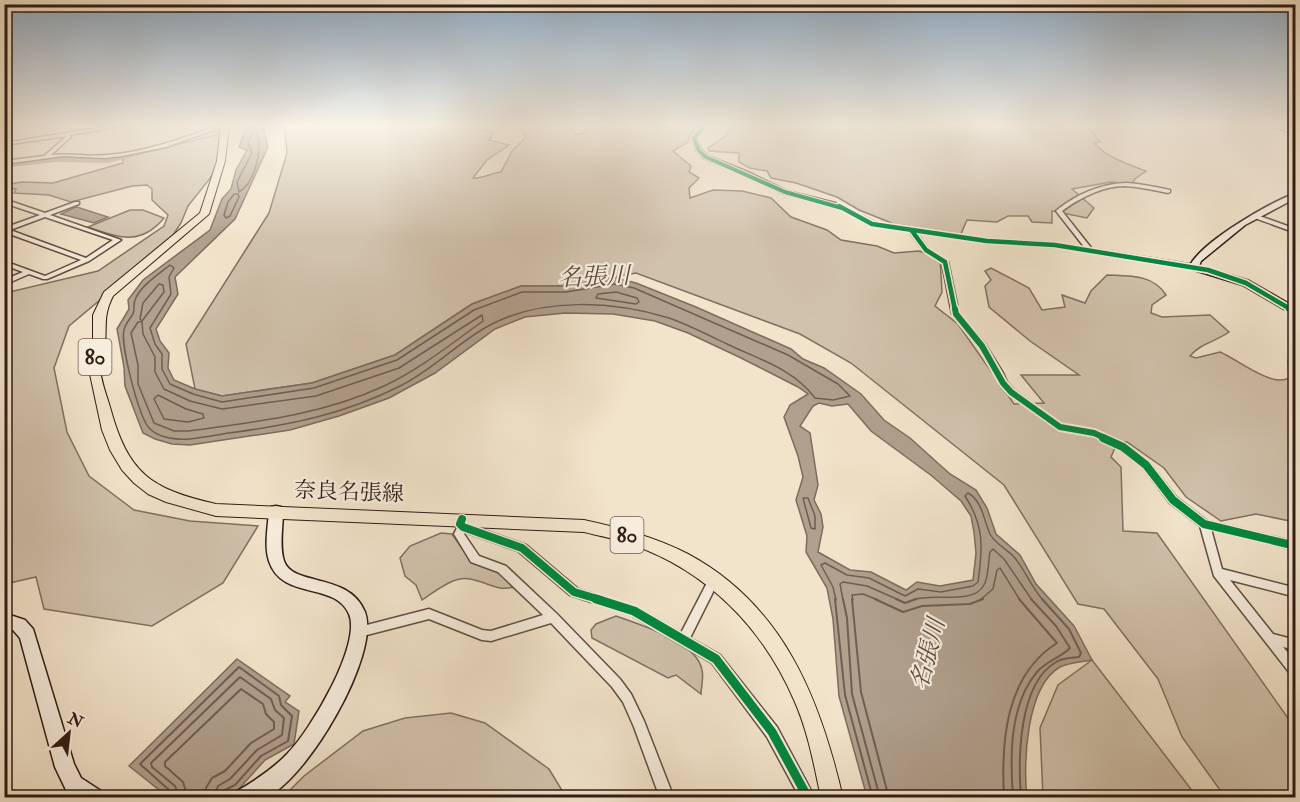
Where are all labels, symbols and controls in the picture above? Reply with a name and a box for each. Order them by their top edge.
water label: 名張川 [557,260,634,294]
road number: 80 [78,339,112,375]
street label: 奈良名張線 [294,476,404,508]
road number: 80 [610,517,644,553]
water label: 名張川 [904,612,953,693]
north arrow [39,703,99,763]
text: N [64,708,87,733]

